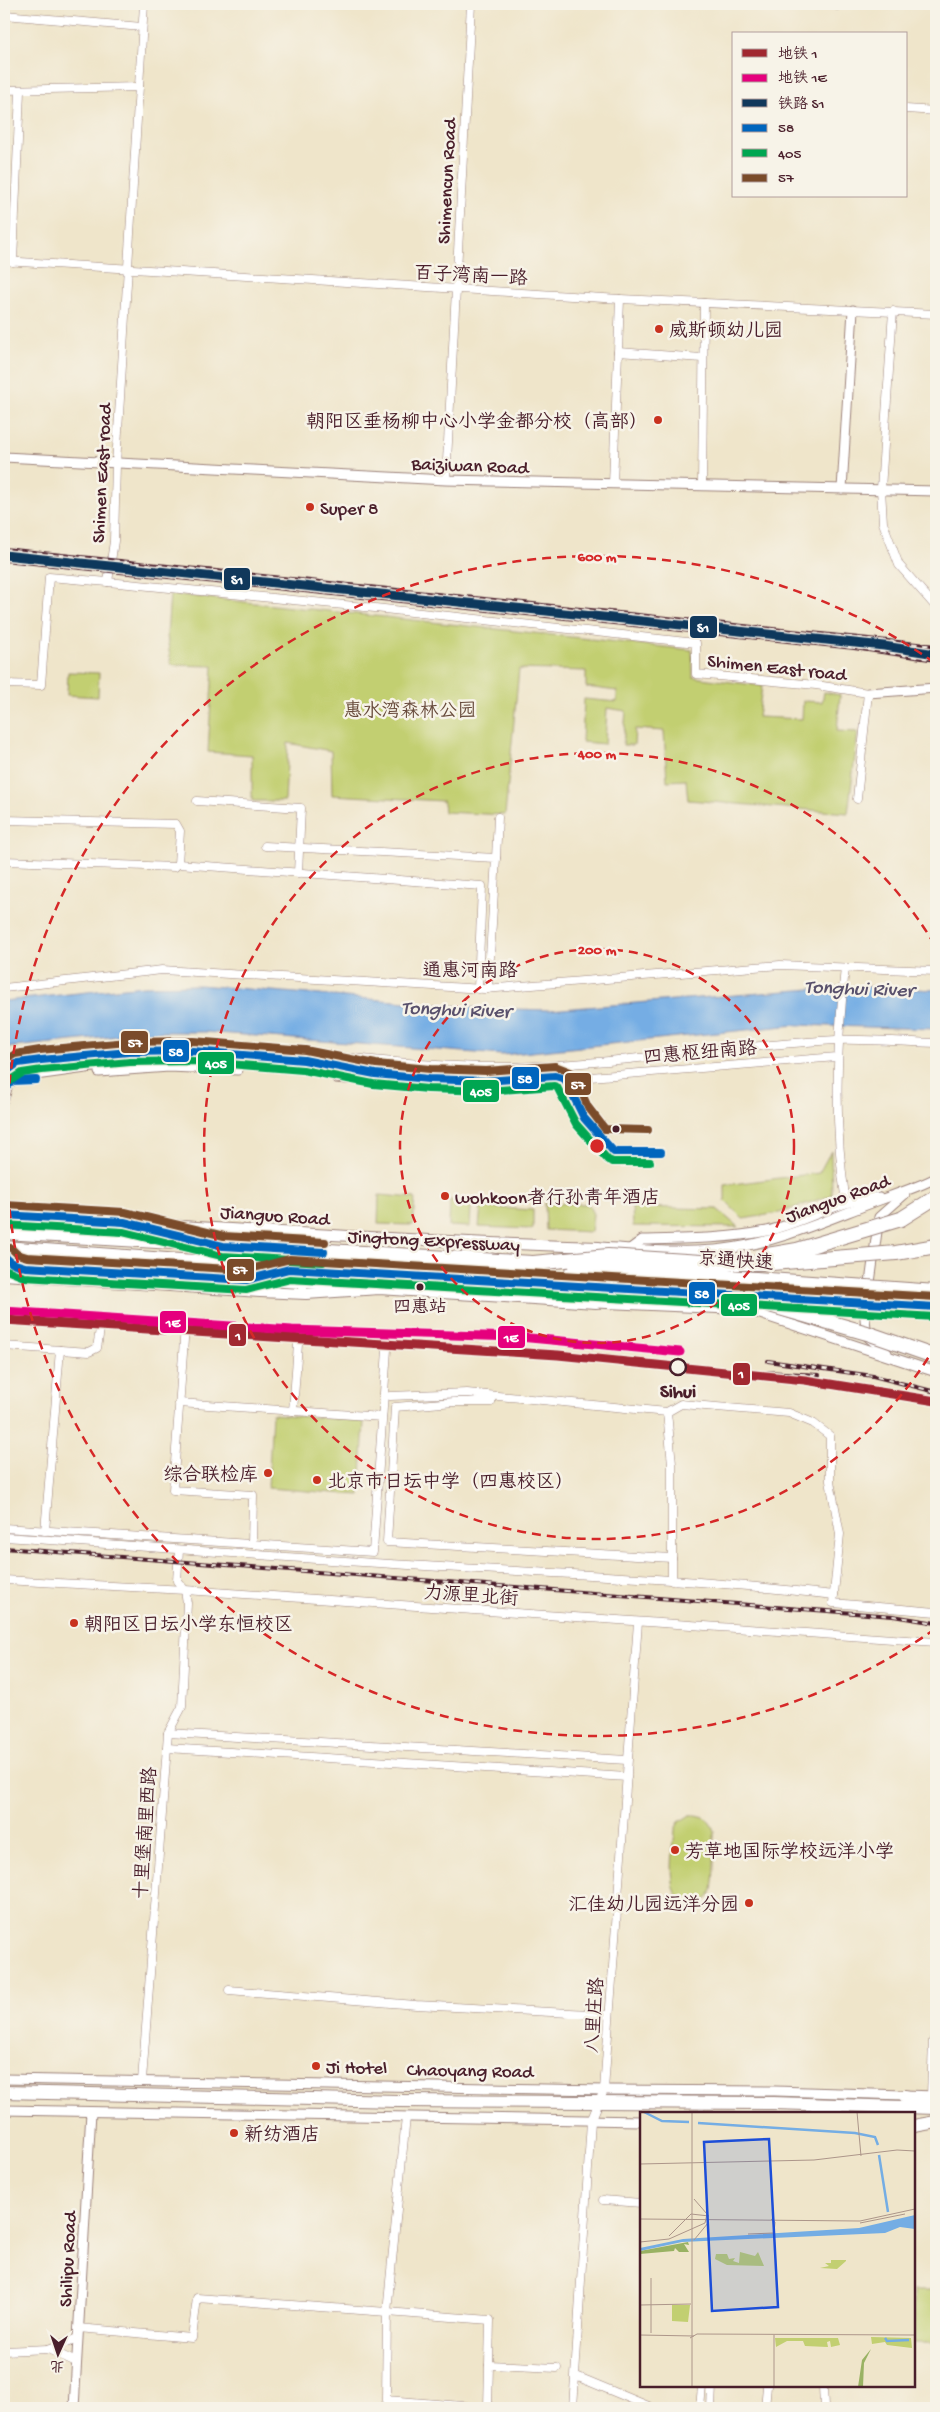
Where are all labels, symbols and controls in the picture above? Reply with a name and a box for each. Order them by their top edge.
legend [732,32,908,198]
text: 地铁 1 [778,46,818,64]
text: 地铁 1E [778,70,828,88]
text: 铁路 S1 [778,96,825,114]
street label: Shimencun Road [434,116,463,245]
text: 58 [778,120,794,138]
text: 405 [778,146,802,164]
text: 57 [778,170,795,188]
street label: 百子湾南一路 [413,262,528,292]
place label: 威斯顿幼儿园 [669,320,783,344]
marker: 威斯顿幼儿园 [653,323,665,335]
street label: Shimen East road [88,401,119,544]
place label: 朝阳区垂杨柳中心小学金都分校（高部） [306,411,648,435]
marker: 朝阳区垂杨柳中心小学金都分校（高部） [652,414,664,426]
street label: Baiziwan Road [410,454,531,481]
place label: Super 8 [320,499,379,522]
marker: Super 8 [304,501,316,513]
text: 600 m [578,549,617,567]
line badge: S1 [223,567,251,591]
text: S1 [231,573,243,590]
line badge: S1 [689,615,718,639]
text: S1 [697,621,709,638]
street label: Shimen East road [706,651,849,688]
park label: 惠水湾森林公园 [343,700,477,724]
text: 400 m [577,746,617,764]
text: 200 m [578,942,617,960]
street label: 通惠河南路 [422,960,518,984]
water label: Tonghui River [804,977,918,1004]
water label: Tonghui River [401,998,515,1025]
line badge: 57 [120,1030,149,1054]
text: 57 [128,1036,143,1053]
street label: 四惠枢纽南路 [642,1037,758,1071]
line badge: 58 [162,1039,190,1063]
text: 58 [168,1045,184,1062]
line badge: 405 [197,1051,235,1075]
text: 405 [204,1057,228,1074]
line badge: 58 [511,1066,540,1090]
text: 58 [517,1072,533,1089]
line badge: 57 [564,1072,592,1096]
text: 57 [571,1078,586,1095]
line badge: 405 [462,1079,500,1103]
text: 405 [469,1085,493,1102]
unlabelled marker [611,1124,621,1134]
centre of rings [588,1137,606,1155]
street label: Jianguo Road [783,1170,895,1230]
place label: wohkoon者行孙青年酒店 [455,1187,660,1211]
marker: wohkoon者行孙青年酒店 [439,1190,451,1202]
street label: Jianguo Road [219,1202,332,1233]
street label: Jingtong Expressway [347,1227,521,1259]
street label: 京通快速 [697,1247,775,1277]
line badge: 57 [226,1258,255,1282]
text: 57 [233,1263,248,1280]
line badge: 58 [688,1281,716,1305]
marker: 四惠站 [415,1282,425,1292]
text: 58 [694,1287,710,1304]
line badge: 405 [720,1293,758,1317]
place label: 四惠站 [393,1297,447,1319]
text: 405 [727,1299,751,1316]
line badge: 1E [159,1310,187,1334]
text: 1E [165,1316,181,1333]
line badge: 1 [228,1323,247,1347]
line badge: 1E [497,1325,526,1349]
text: 1 [234,1329,241,1346]
text: 1E [503,1331,519,1348]
marker: Sihui [669,1358,687,1376]
line badge: 1 [732,1362,751,1386]
text: 1 [737,1367,744,1384]
place label: Sihui [660,1382,696,1405]
place label: 综合联检库 [163,1464,258,1488]
marker: 综合联检库 [262,1467,274,1479]
place label: 北京市日坛中学（四惠校区） [327,1471,574,1495]
marker: 北京市日坛中学（四惠校区） [311,1474,323,1486]
street label: 力源里北街 [423,1582,519,1612]
place label: 朝阳区日坛小学东恒校区 [84,1614,293,1638]
marker: 朝阳区日坛小学东恒校区 [68,1617,80,1629]
street label: 十里堡南里西路 [130,1766,164,1900]
place label: 芳草地国际学校远洋小学 [685,1841,894,1865]
marker: 芳草地国际学校远洋小学 [669,1844,681,1856]
place label: 汇佳幼儿园远洋分园 [568,1894,739,1918]
marker: 汇佳幼儿园远洋分园 [743,1897,755,1909]
street label: 八里庄路 [581,1976,611,2054]
place label: Ji Hotel [326,2058,387,2081]
marker: Ji Hotel [310,2060,322,2072]
street label: Chaoyang Road [406,2060,535,2085]
inset map [640,2112,915,2387]
place label: 新纺酒店 [244,2124,320,2148]
marker: 新纺酒店 [228,2127,240,2139]
street label: Shilipu Road [56,2209,84,2308]
north arrow [32,2330,82,2380]
text: 北 [50,2356,65,2373]

